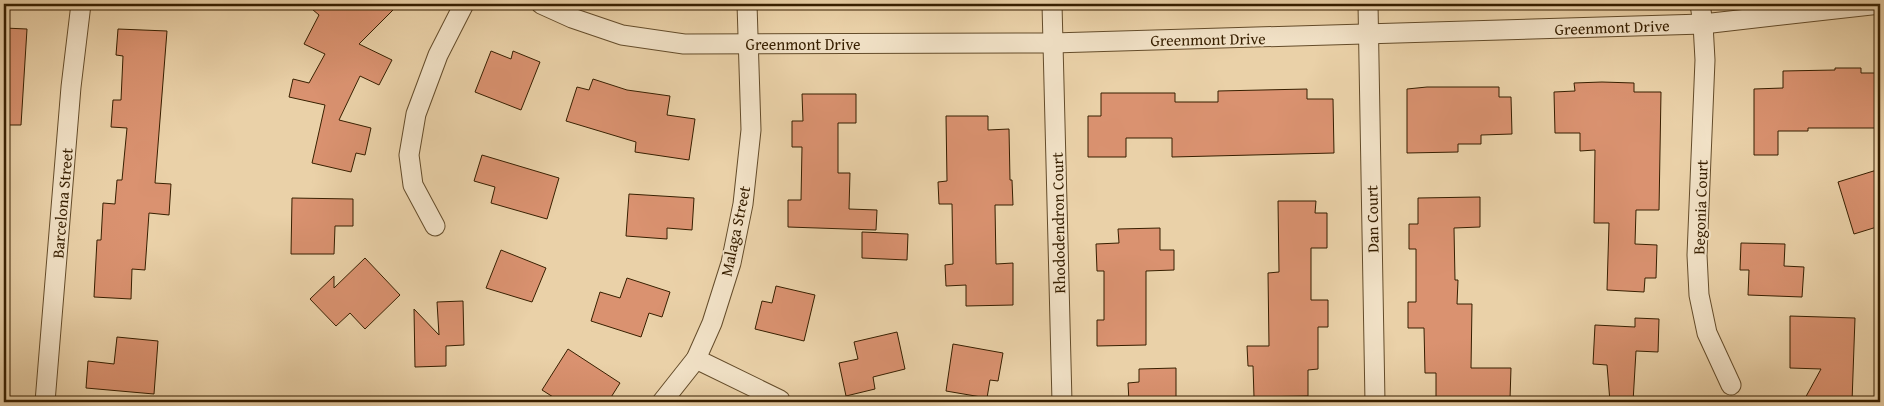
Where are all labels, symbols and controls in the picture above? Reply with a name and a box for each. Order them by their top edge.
street label: Greenmont Drive [1554,13,1670,41]
street label: Greenmont Drive [1150,26,1266,52]
street label: Greenmont Drive [745,32,861,56]
street label: Barcelona Street [45,146,79,259]
street label: Rhododendron Court [1045,152,1071,294]
street label: Begonia Court [1686,159,1714,255]
street label: Malaga Street [714,183,756,279]
street label: Dan Court [1359,185,1385,253]

